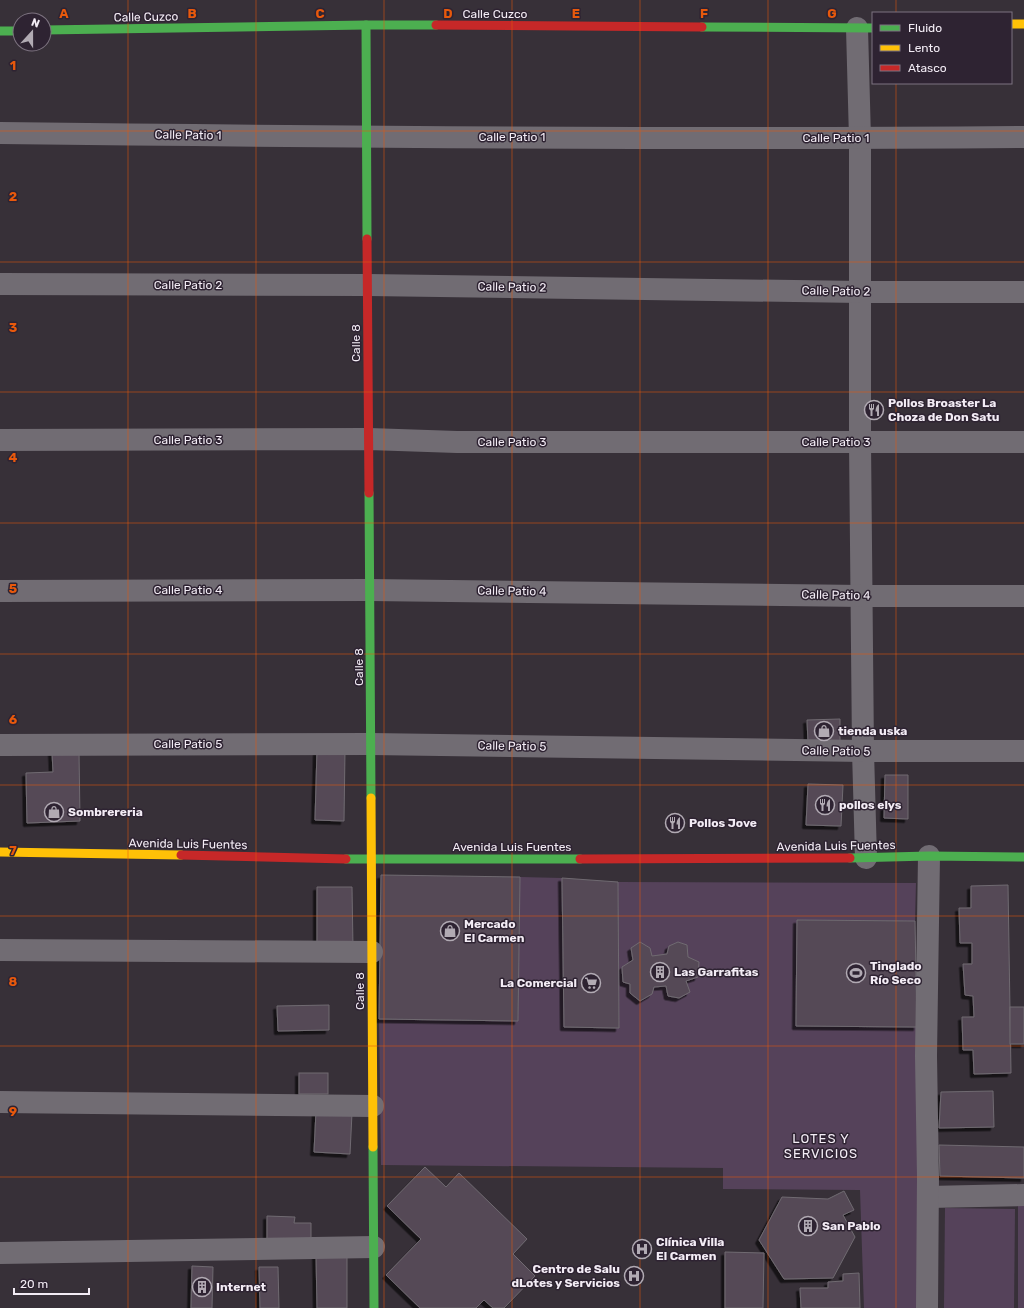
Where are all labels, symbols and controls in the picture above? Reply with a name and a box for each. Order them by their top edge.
text: A [59,6,69,21]
text: B [187,6,197,21]
text: C [315,6,325,21]
text: D [443,6,453,21]
text: E [572,6,580,21]
text: F [700,6,708,21]
text: G [827,6,837,21]
street label: Calle Cuzco [463,7,528,21]
street label: Calle Cuzco [113,9,179,25]
north arrow [12,12,52,52]
legend [872,12,1012,84]
text: N [29,16,42,31]
text: Fluido [908,21,942,35]
text: Lento [908,41,940,55]
text: 1 [10,58,16,73]
text: Atasco [908,61,947,75]
street label: Calle Patio 1 [154,127,222,143]
street label: Calle Patio 1 [479,130,545,144]
street label: Calle Patio 1 [803,131,869,145]
text: 2 [9,189,17,204]
street label: Calle Patio 2 [154,278,222,292]
street label: Calle Patio 2 [478,279,546,295]
street label: Calle Patio 2 [802,283,870,299]
text: 3 [9,320,18,335]
street label: Calle 8 [349,324,363,362]
place label: Pollos Broaster La Choza de Don Satu [888,396,1000,424]
restaurant icon: Pollos Broaster La Choza de Don Satu [863,399,885,421]
street label: Calle Patio 3 [154,433,222,447]
street label: Calle Patio 3 [478,435,546,449]
street label: Calle Patio 3 [802,435,870,449]
text: 4 [9,450,18,465]
text: 5 [9,581,17,596]
street label: Calle Patio 4 [153,583,223,597]
street label: Calle Patio 4 [477,583,547,599]
street label: Calle Patio 4 [801,587,871,603]
street label: Calle 8 [352,648,366,686]
text: 6 [9,712,18,727]
shop icon: tienda uska [813,720,835,742]
place label: tienda uska [838,724,907,738]
street label: Calle Patio 5 [154,737,222,751]
street label: Calle Patio 5 [477,738,547,754]
street label: Calle Patio 5 [801,743,871,759]
restaurant icon: pollos elys [814,794,836,816]
place label: pollos elys [839,798,902,812]
shop icon: Sombrereria [43,801,65,823]
place label: Sombrereria [68,805,143,819]
restaurant icon: Pollos Jove [664,812,686,834]
place label: Pollos Jove [689,816,757,830]
street label: Avenida Luis Fuentes [128,836,248,852]
street label: Avenida Luis Fuentes [776,838,896,854]
street label: Avenida Luis Fuentes [453,840,572,854]
text: 7 [9,843,17,858]
place label: Mercado El Carmen [464,917,525,945]
shop icon: Mercado El Carmen [439,920,461,942]
place label: Tinglado Río Seco [870,959,922,987]
building icon: Las Garrafitas [649,961,671,983]
sports icon: Tinglado Río Seco [845,962,867,984]
place label: Las Garrafitas [674,965,759,979]
street label: Calle 8 [353,972,367,1010]
supermarket icon: La Comercial [580,972,602,994]
text: 8 [9,974,18,989]
place label: La Comercial [500,976,577,990]
text: 9 [9,1104,17,1119]
district label: LOTES Y SERVICIOS [784,1131,858,1161]
building icon: San Pablo [797,1215,819,1237]
place label: San Pablo [822,1219,881,1233]
place label: Clínica Villa El Carmen [656,1235,724,1263]
hospital icon: Clínica Villa El Carmen [631,1238,653,1260]
place label: Centro de Salu dLotes y Servicios [511,1262,620,1290]
hospital icon: Centro de Salu dLotes y Servicios [623,1265,645,1287]
scale bar [14,1270,89,1296]
building icon: Internet [191,1276,213,1298]
text: 20 m [20,1277,48,1291]
place label: Internet [216,1280,267,1294]

